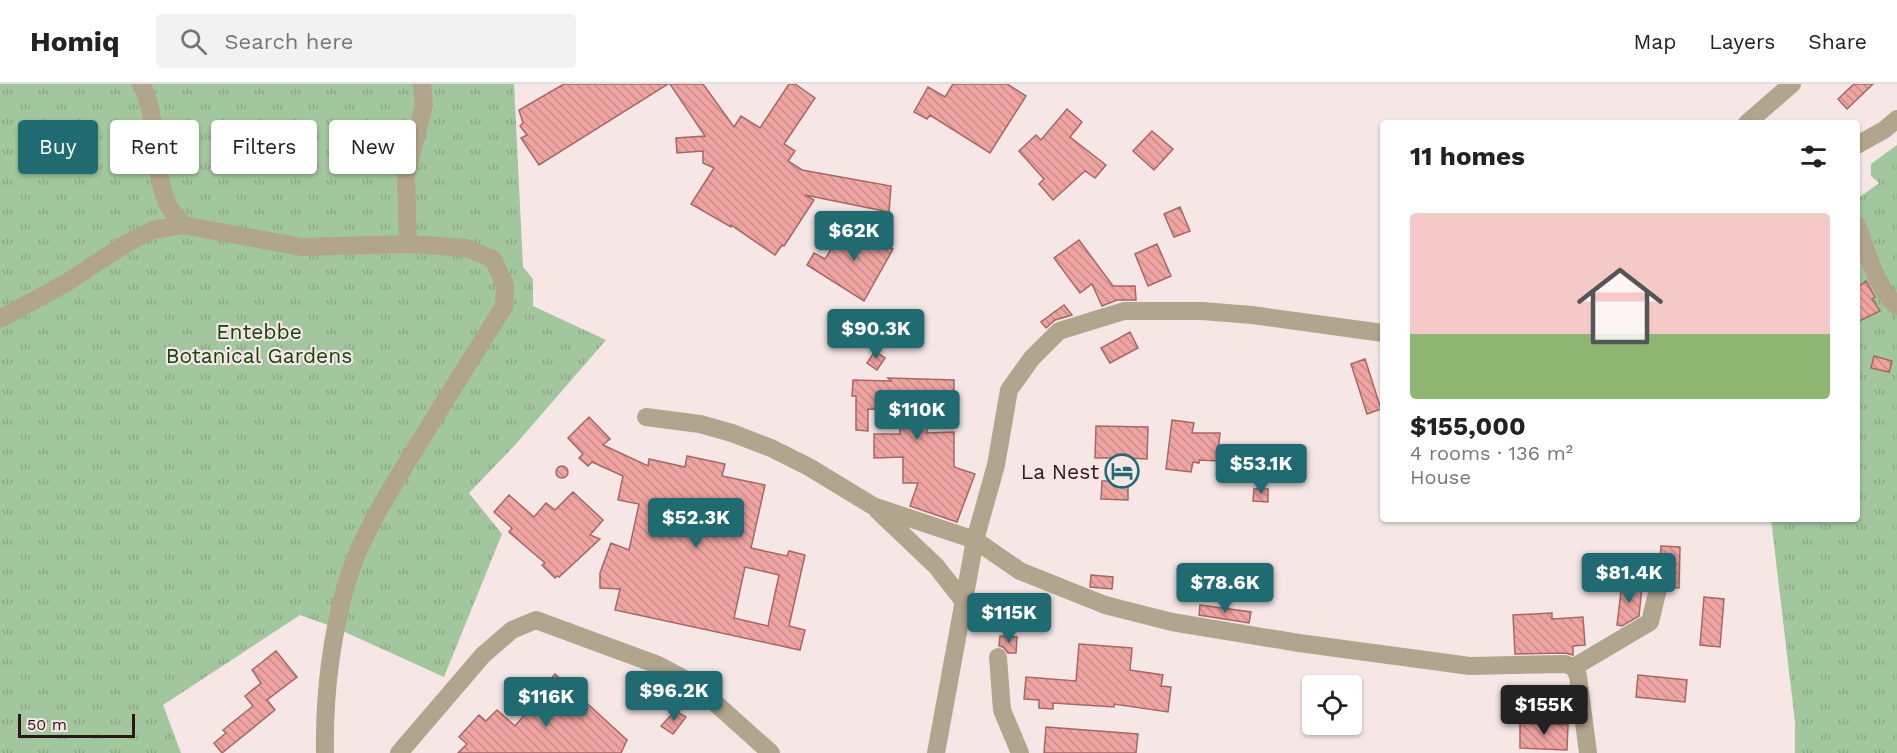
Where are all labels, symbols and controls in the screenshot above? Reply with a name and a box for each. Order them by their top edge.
search box [156,14,576,68]
text: Homiq [30,25,120,58]
icon: search [177,25,210,58]
text: Search here [225,29,353,54]
text: Map [1633,29,1676,54]
text: Layers [1709,29,1775,54]
text: Share [1808,29,1867,54]
chip: Buy [18,120,98,174]
chip: Rent [110,120,199,174]
chip: Filters [211,120,317,174]
chip: New [329,120,416,174]
icon: filters [1797,140,1830,173]
text: 11 homes [1410,141,1525,171]
pin: $62K [818,211,890,262]
text: $62K [829,218,879,242]
icon: home [1566,252,1674,360]
pin: $90.3K [827,309,925,360]
text: $90.3K [841,316,911,340]
park label: Entebbe Botanical Gardens [166,319,352,368]
pin: $110K [875,390,959,441]
text: $110K [889,397,945,421]
text: $155,000 [1410,411,1526,441]
text: 4 rooms · 136 m² [1410,441,1573,465]
pin: $53.1K [1212,444,1310,495]
text: $53.1K [1230,451,1292,475]
hotel icon: La Nest [1104,453,1140,489]
place label: La Nest [1021,459,1099,484]
text: House [1410,465,1471,489]
pin: $52.3K [647,498,745,549]
text: $52.3K [662,505,730,529]
pin: $81.4K [1580,553,1678,604]
text: $81.4K [1596,560,1662,584]
pin: $78.6K [1176,563,1274,614]
text: $78.6K [1191,570,1259,594]
pin: $115K [967,593,1051,644]
text: $115K [981,600,1037,624]
pin: $96.2K [625,671,723,722]
map controls [1302,675,1362,735]
button: locate [1302,675,1362,735]
pin: $116K [504,677,588,728]
text: $96.2K [639,678,709,702]
text: $116K [518,684,574,708]
pin: $155K [1502,685,1586,736]
text: $155K [1515,692,1573,716]
scale bar [18,711,135,738]
text: 50 m [27,715,67,734]

